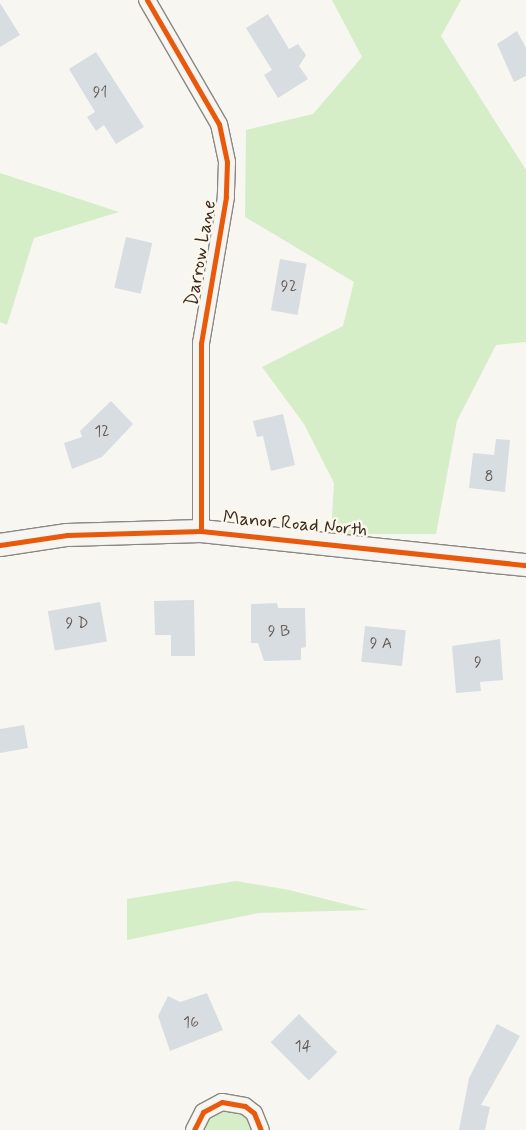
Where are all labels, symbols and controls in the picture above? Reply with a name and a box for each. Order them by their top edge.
house number: 91 [93,83,107,103]
street label: Darrow Lane [181,199,221,307]
house number: 92 [281,277,297,297]
house number: 12 [94,422,110,442]
house number: 8 [484,467,494,487]
street label: Manor Road North [222,506,368,542]
house number: 9 D [65,614,89,634]
house number: 9 B [268,622,290,642]
house number: 9 A [370,634,392,654]
house number: 9 [474,653,482,673]
house number: 16 [183,1013,199,1033]
house number: 14 [295,1037,311,1057]

